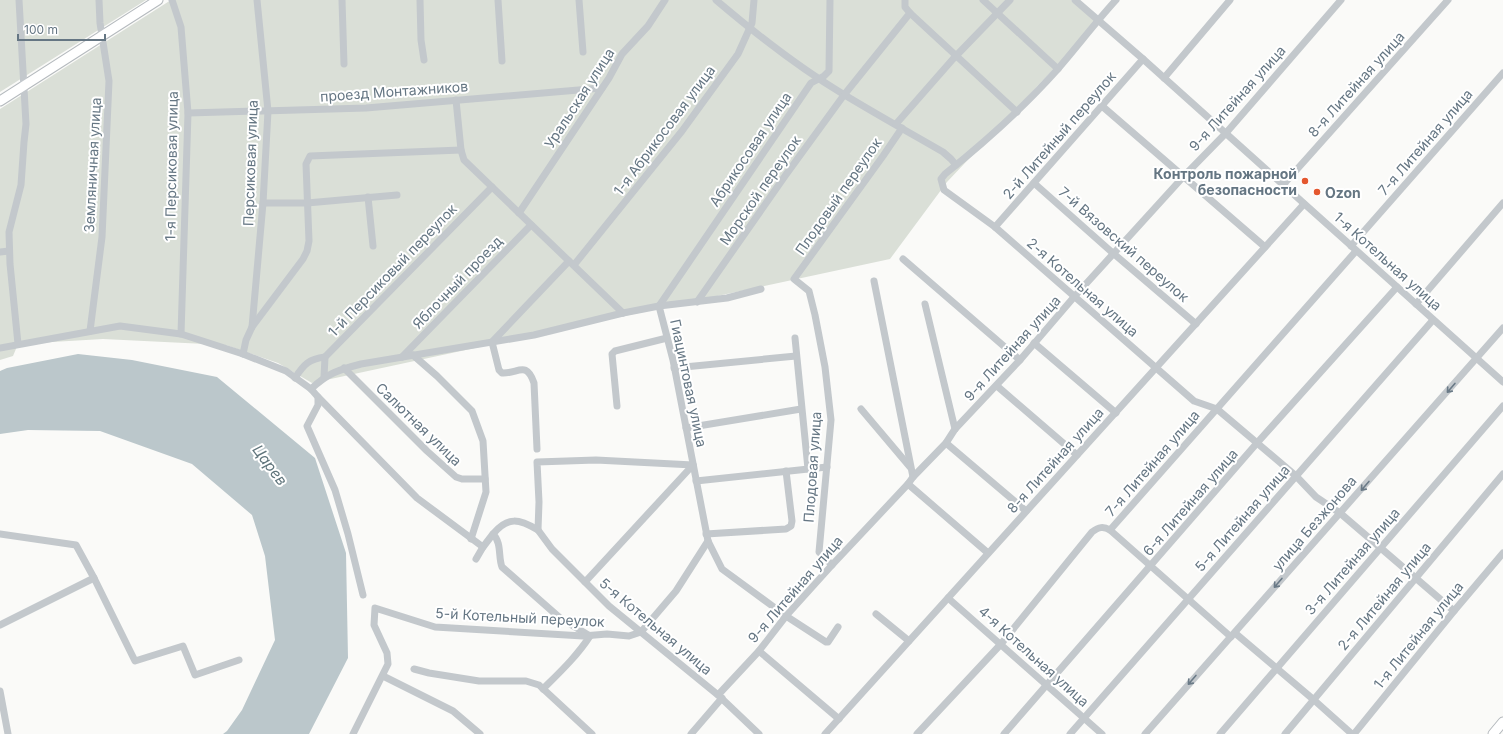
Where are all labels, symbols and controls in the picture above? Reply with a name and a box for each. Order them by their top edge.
scale bar [18,16,105,42]
text: 100 m [24,22,58,37]
street label: 8-я Литейная улица [1304,28,1408,140]
street label: 9-я Литейная улица [1185,42,1289,154]
street label: Уральская улица [540,45,618,151]
street label: 1-я Абрикосовая улица [610,62,718,198]
street label: 2-й Литейный переулок [999,67,1119,202]
street label: проезд Монтажников [319,77,469,105]
street label: 7-я Литейная улица [1374,85,1476,199]
street label: Абрикосовая улица [705,89,795,209]
street label: 1-я Персиковая улица [161,91,181,241]
street label: Земляничная улица [80,97,104,233]
street label: Персиковая улица [239,100,261,226]
street label: Морской переулок [716,132,804,248]
street label: Плодовый переулок [791,134,885,258]
place label: Контроль пожарной безопасности [1154,165,1297,198]
marker: Контроль пожарной безопасности [1300,176,1310,186]
street label: 7-й Вязовский переулок [1055,183,1193,305]
place label: Ozon [1325,184,1361,201]
marker: Ozon [1312,187,1322,197]
street label: 1-й Персиковый переулок [324,200,460,340]
street label: 1-я Котельная улица [1331,208,1445,314]
street label: Яблочный проезд [409,232,506,332]
street label: 2-я Котельная улица [1024,234,1142,340]
street label: 9-я Литейная улица [960,292,1064,404]
street label: Гиацинтовая улица [667,318,711,448]
street label: Салютная улица [373,379,465,469]
one-way arrow [1446,383,1455,393]
street label: 8-я Литейная улица [1003,404,1107,516]
street label: 7-я Литейная улица [1101,406,1203,520]
street label: Плодовая улица [800,411,824,523]
water label: Царев [248,441,292,489]
street label: 6-я Литейная улица [1139,445,1241,559]
street label: 5-я Литейная улица [1191,461,1293,575]
street label: улица Безжонова [1268,472,1360,574]
one-way arrow [1360,480,1369,491]
street label: 3-я Литейная улица [1301,504,1403,618]
street label: 9-я Литейная улица [744,532,846,646]
street label: 2-я Литейная улица [1334,539,1434,653]
street label: 5-я Котельная улица [596,574,716,678]
one-way arrow [1274,578,1283,588]
street label: 1-я Литейная улица [1370,578,1466,692]
street label: 4-я Котельная улица [975,602,1093,710]
street label: 5-й Котельный переулок [435,604,606,630]
one-way arrow [1188,675,1197,686]

